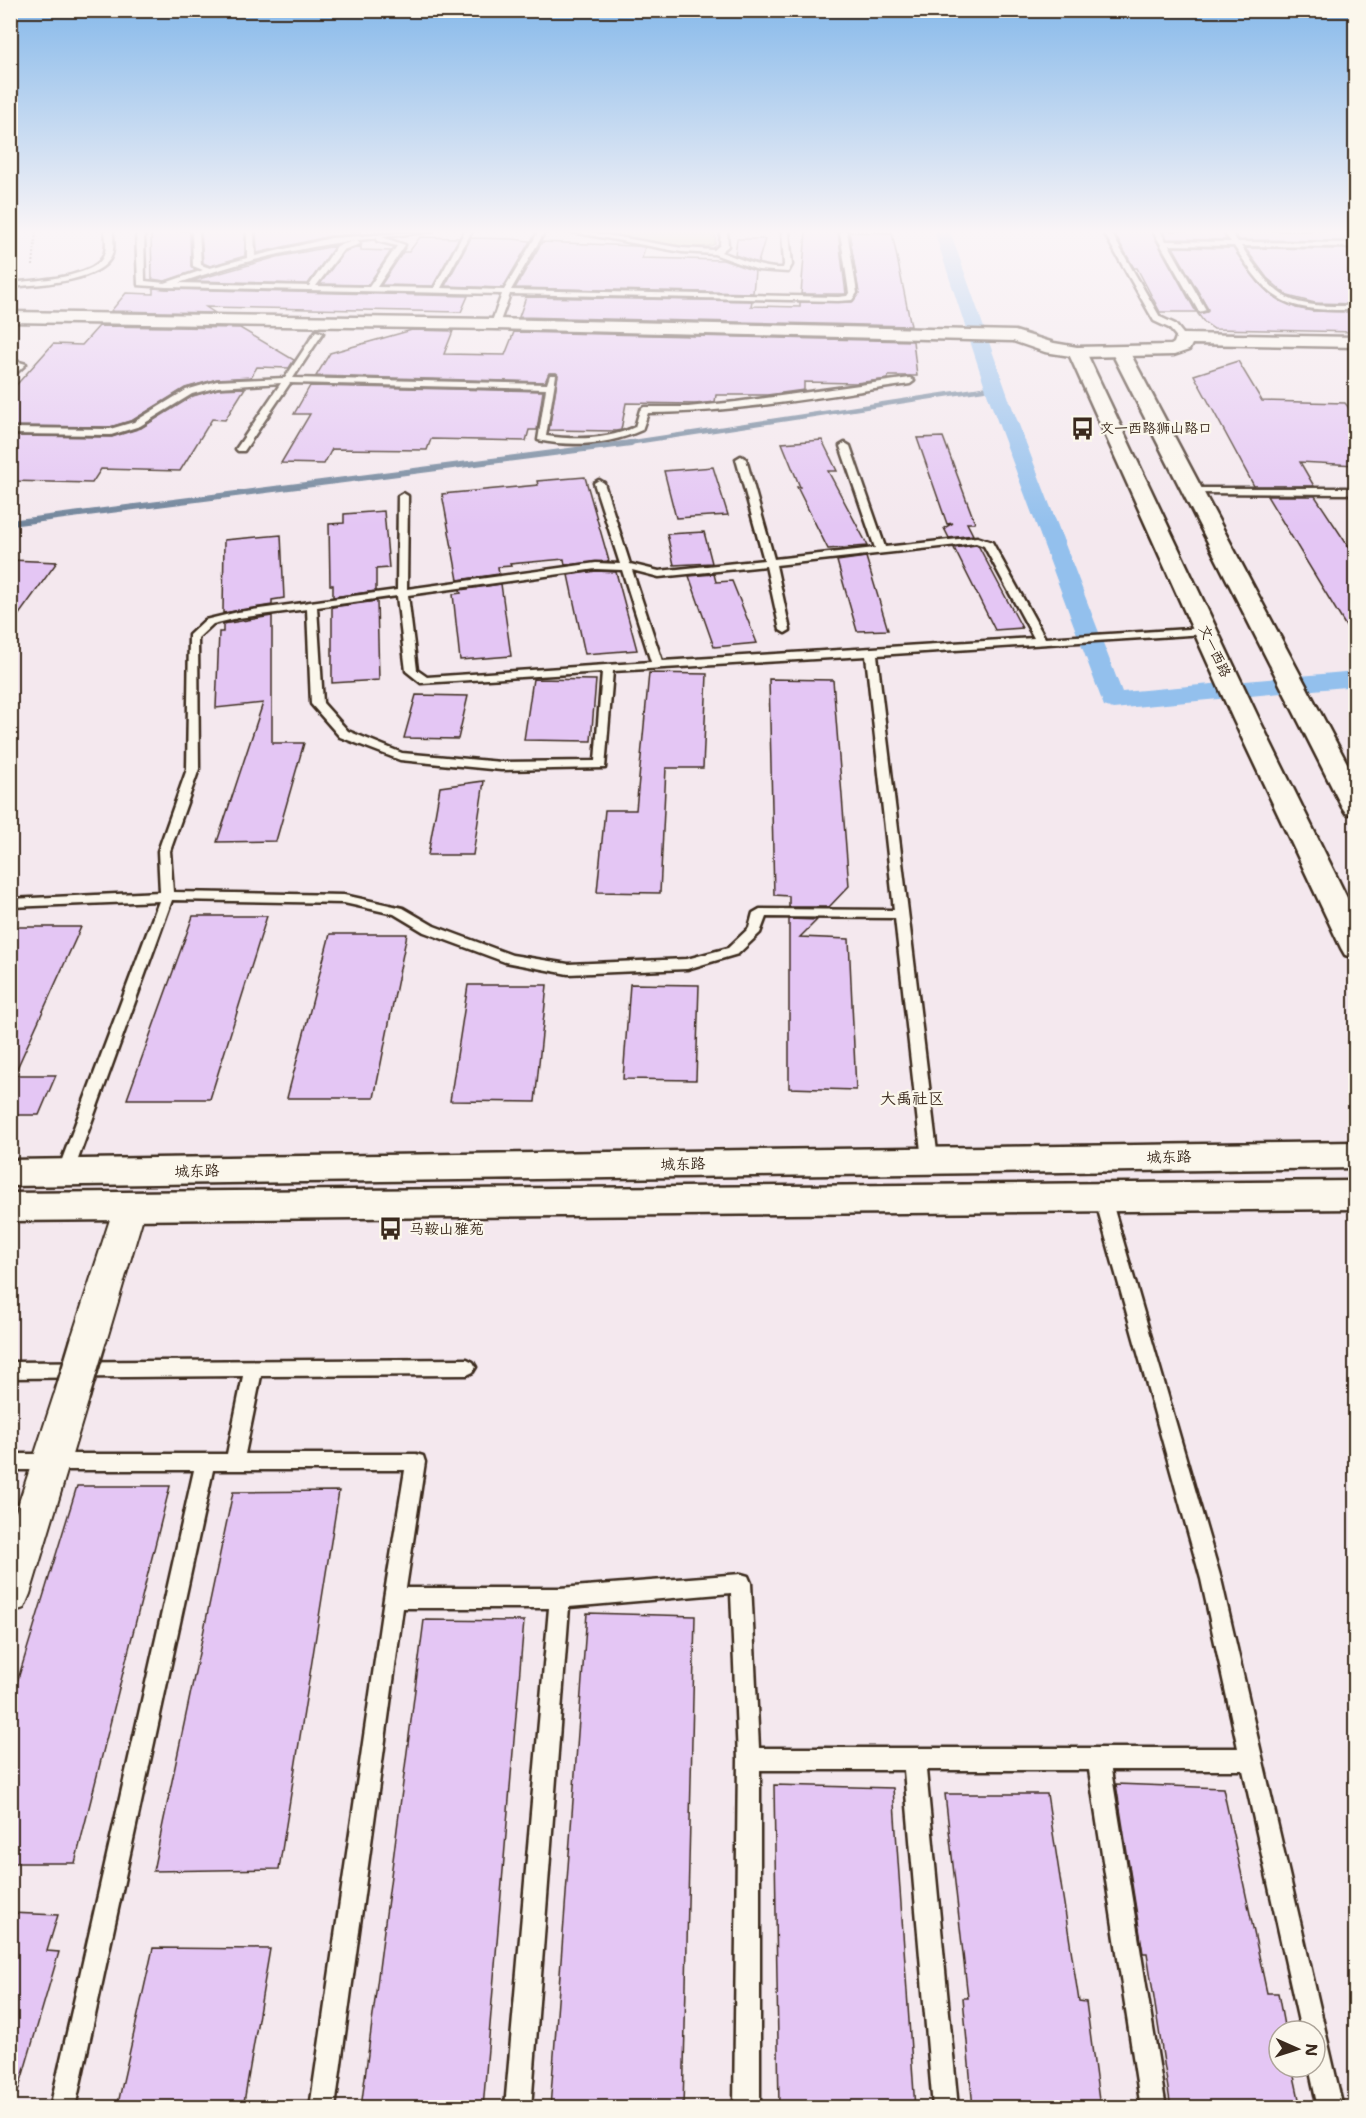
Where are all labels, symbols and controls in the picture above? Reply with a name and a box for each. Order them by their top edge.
bus stop icon: 文一西路狮山路口 [1069,415,1095,441]
place label: 文一西路狮山路口 [1100,419,1212,437]
street label: 文一西路 [1195,622,1235,680]
district label: 大禹社区 [880,1088,944,1109]
street label: 城东路 [1146,1147,1192,1167]
street label: 城东路 [660,1154,706,1174]
street label: 城东路 [174,1161,220,1181]
bus stop icon: 马鞍山雅苑 [378,1216,404,1242]
place label: 马鞍山雅苑 [409,1219,484,1239]
north arrow [1267,2019,1327,2079]
text: N [1301,2043,1322,2057]

